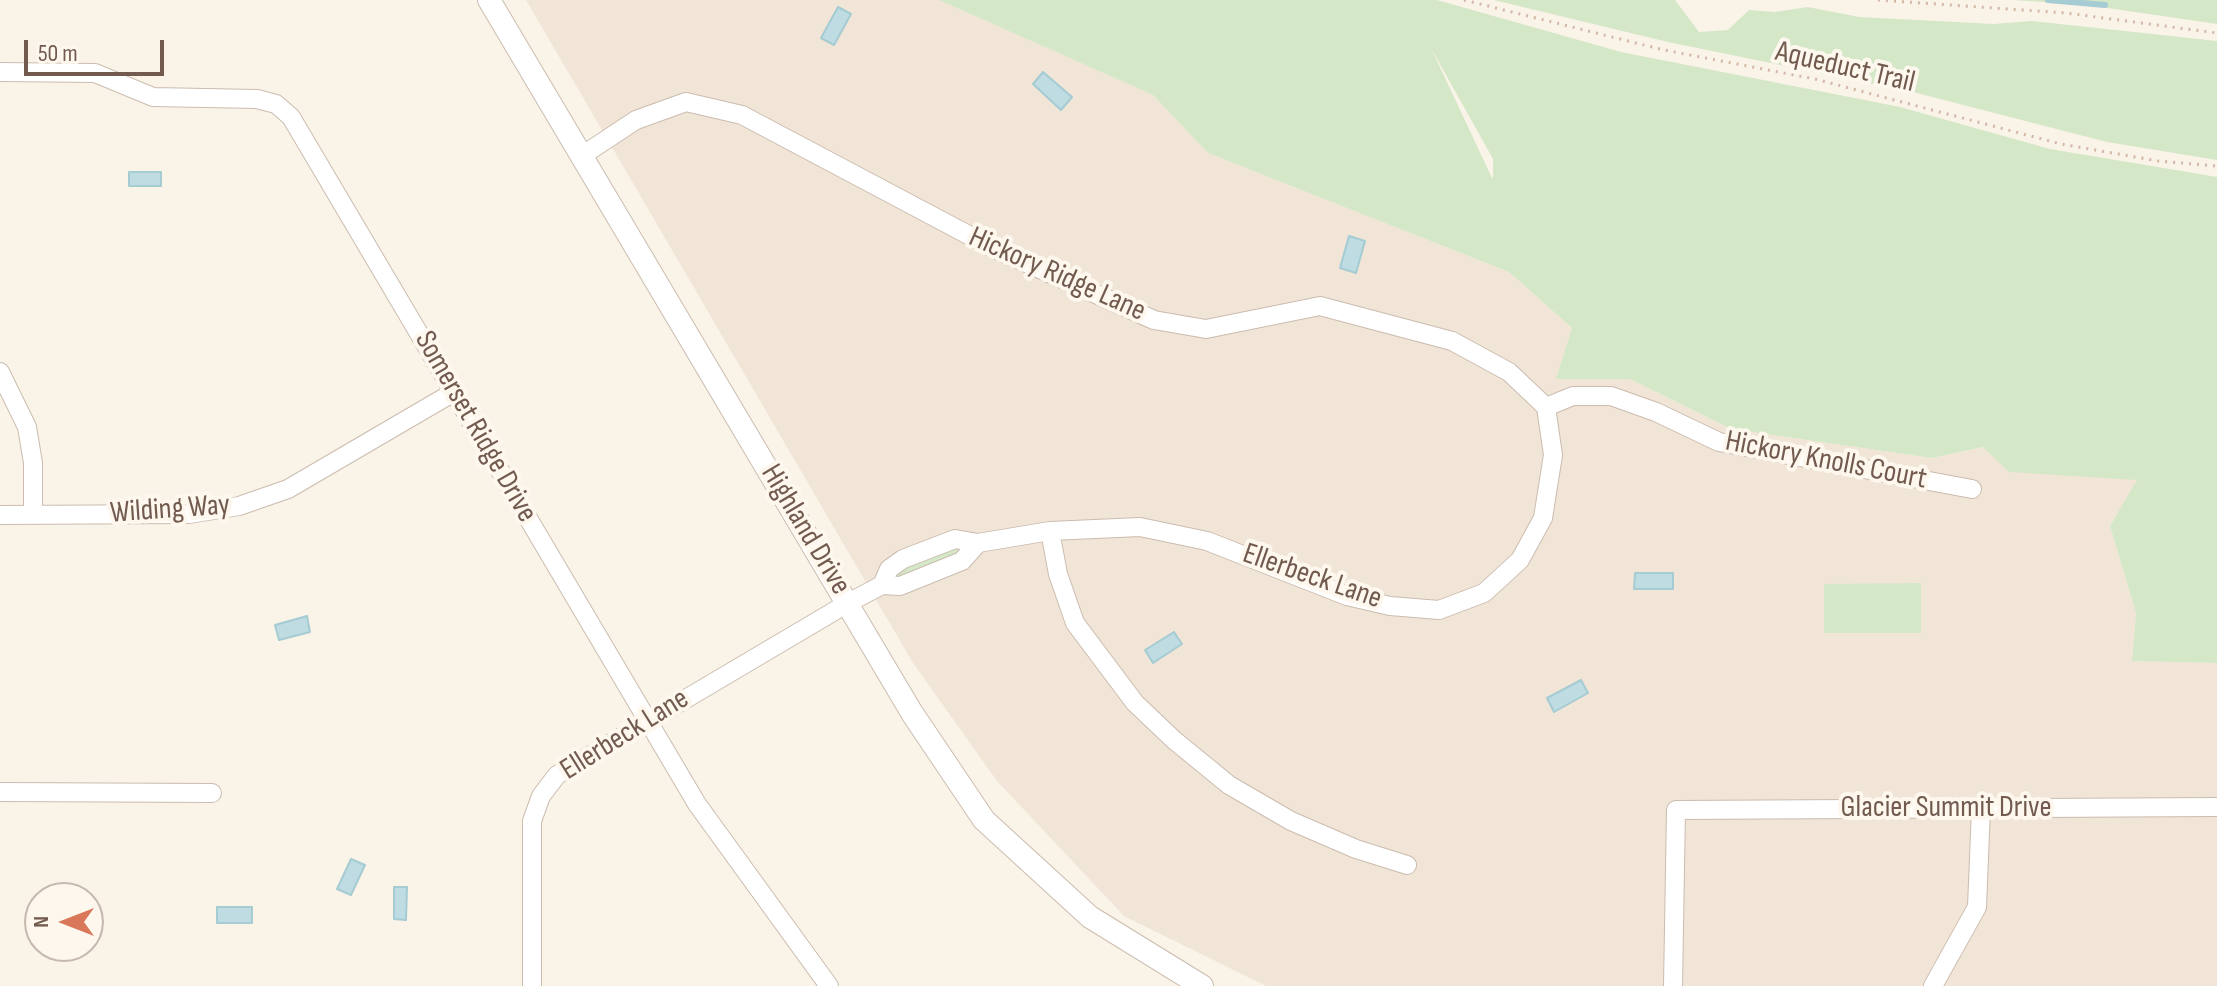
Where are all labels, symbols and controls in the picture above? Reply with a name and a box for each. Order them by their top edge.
scale bar [28,24,168,74]
street label: Aqueduct Trail [1772,34,1918,102]
text: 50 m [38,39,78,68]
street label: Hickory Ridge Lane [963,220,1151,330]
street label: Somerset Ridge Drive [406,325,544,529]
street label: Hickory Knolls Court [1722,424,1930,498]
street label: Highland Drive [752,458,858,602]
street label: Wilding Way [109,488,231,532]
street label: Ellerbeck Lane [1238,536,1386,618]
street label: Ellerbeck Lane [554,681,696,789]
street label: Glacier Summit Drive [1841,790,2051,826]
north arrow [24,882,104,962]
text: N [28,916,55,928]

